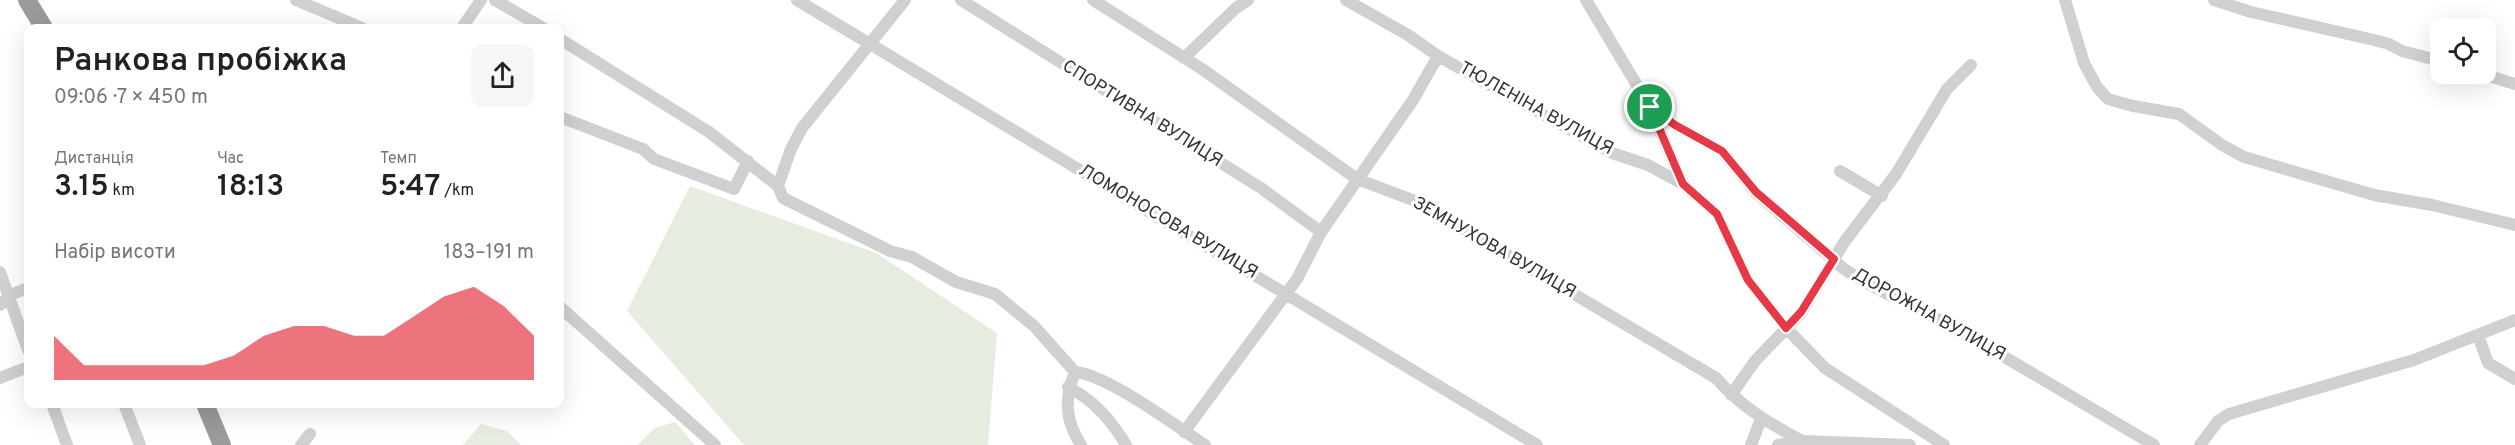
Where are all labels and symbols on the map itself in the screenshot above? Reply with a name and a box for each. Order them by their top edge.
street label: СПОРТИВНА ВУЛИЦЯ [1057,55,1227,173]
street label: ТЮЛЕНІНА ВУЛИЦЯ [1455,57,1617,161]
pin [1624,81,1675,132]
street label: ЛОМОНОСОВА ВУЛИЦЯ [1074,159,1262,285]
street label: ЗЕМНУХОВА ВУЛИЦЯ [1408,192,1580,304]
street label: ДОРОЖНА ВУЛИЦЯ [1848,263,2010,367]

